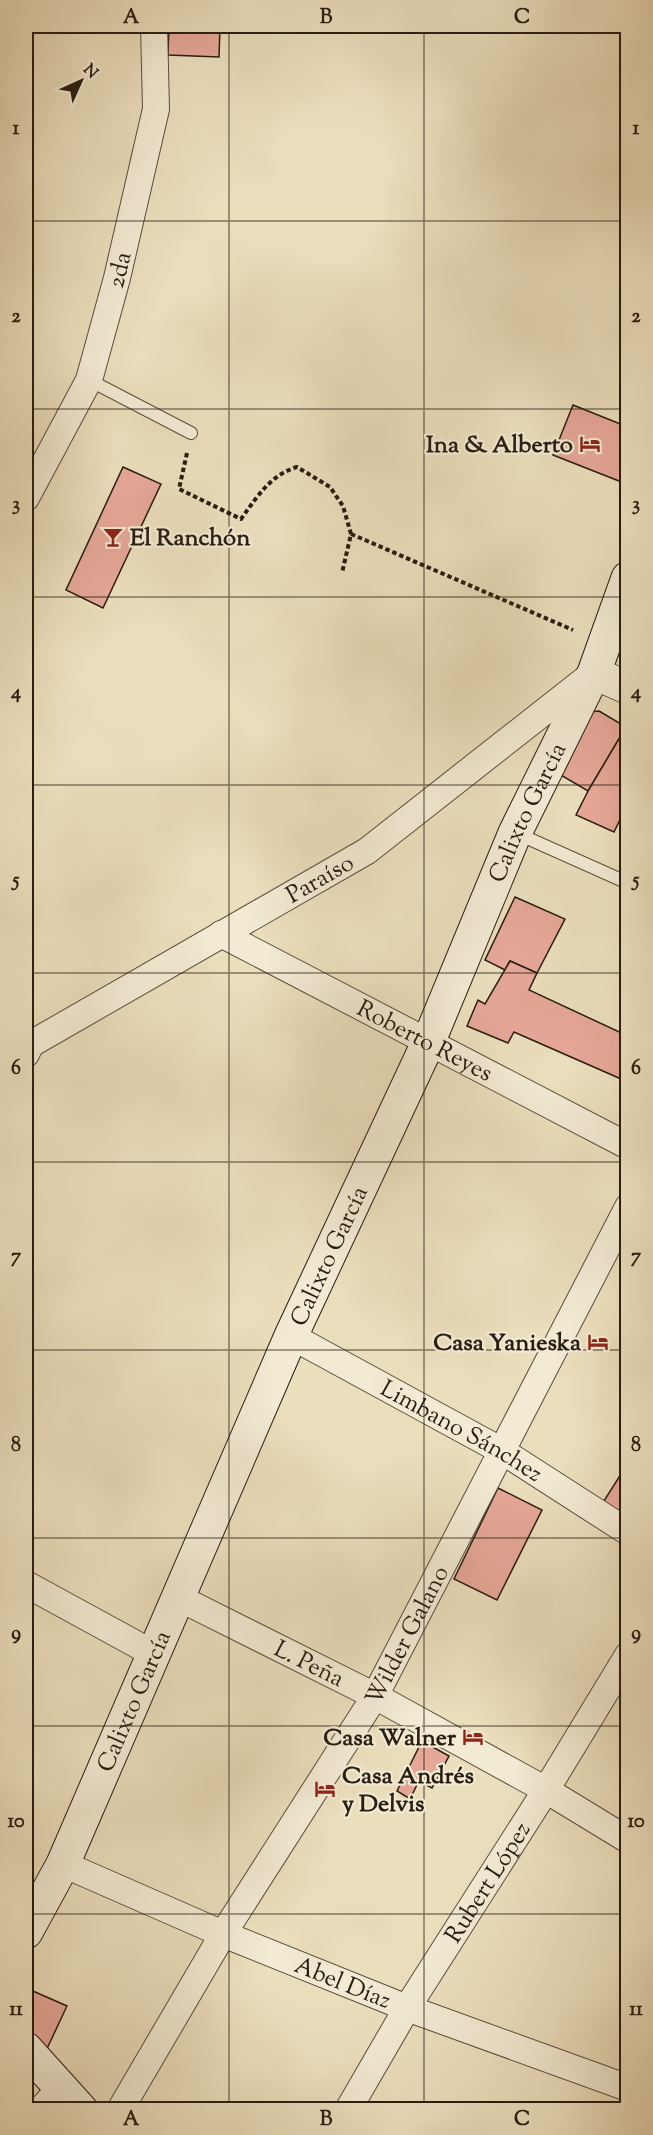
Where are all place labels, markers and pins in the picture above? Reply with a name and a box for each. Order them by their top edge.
place label: Ina & Alberto [426,429,573,463]
hotel icon: Ina & Alberto [578,432,602,456]
place label: El Ranchón [130,522,251,556]
bar icon: El Ranchón [101,525,125,549]
place label: Casa Yanieska [433,1327,582,1361]
hotel icon: Casa Yanieska [586,1330,610,1354]
place label: Casa Walner [323,1722,457,1756]
hotel icon: Casa Walner [461,1725,485,1749]
place label: Casa Andrés y Delvis [342,1760,474,1822]
hotel icon: Casa Andrés y Delvis [313,1777,337,1801]

